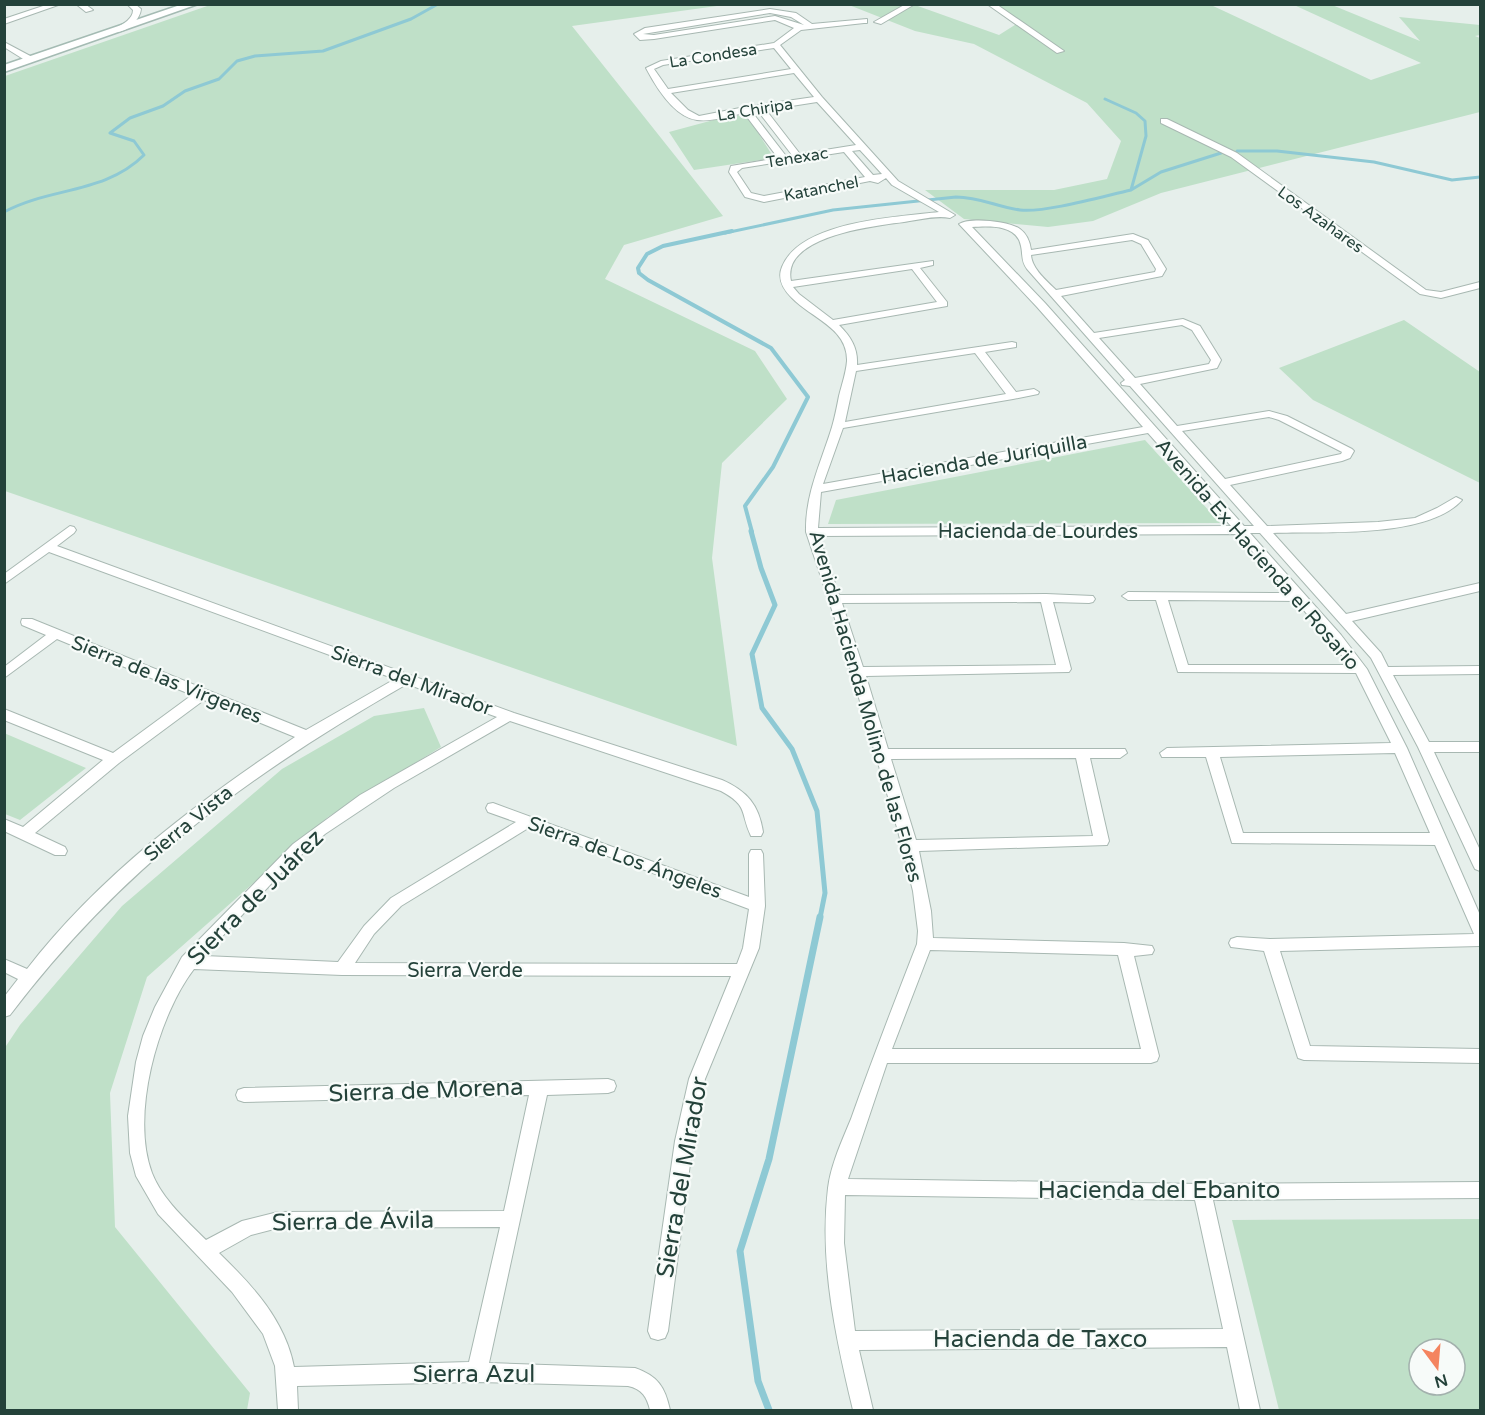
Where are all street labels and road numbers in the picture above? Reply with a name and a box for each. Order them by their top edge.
street label: La Condesa [668,39,758,73]
street label: La Chiripa [716,94,794,126]
street label: Tenexac [765,143,830,173]
street label: Katanchel [782,172,860,206]
street label: Los Azahares [1274,182,1367,258]
street label: Hacienda de Juriquilla [879,430,1089,490]
street label: Avenida Ex Hacienda el Rosario [1150,434,1364,675]
street label: Hacienda de Lourdes [938,520,1138,544]
street label: Avenida Hacienda Molino de las Flores [803,528,927,885]
street label: Sierra de las Virgenes [68,631,265,729]
street label: Sierra del Mirador [328,641,496,721]
street label: Sierra Vista [139,781,238,867]
street label: Sierra de Los Ángeles [524,811,725,904]
street label: Sierra de Juárez [181,823,330,972]
street label: Sierra Verde [407,959,523,983]
street label: Sierra de Morena [328,1073,524,1108]
street label: Sierra del Mirador [651,1073,715,1280]
street label: Hacienda del Ebanito [1038,1176,1280,1205]
street label: Sierra de Ávila [272,1205,434,1237]
street label: Hacienda de Taxco [933,1325,1147,1354]
street label: Sierra Azul [413,1360,535,1389]

